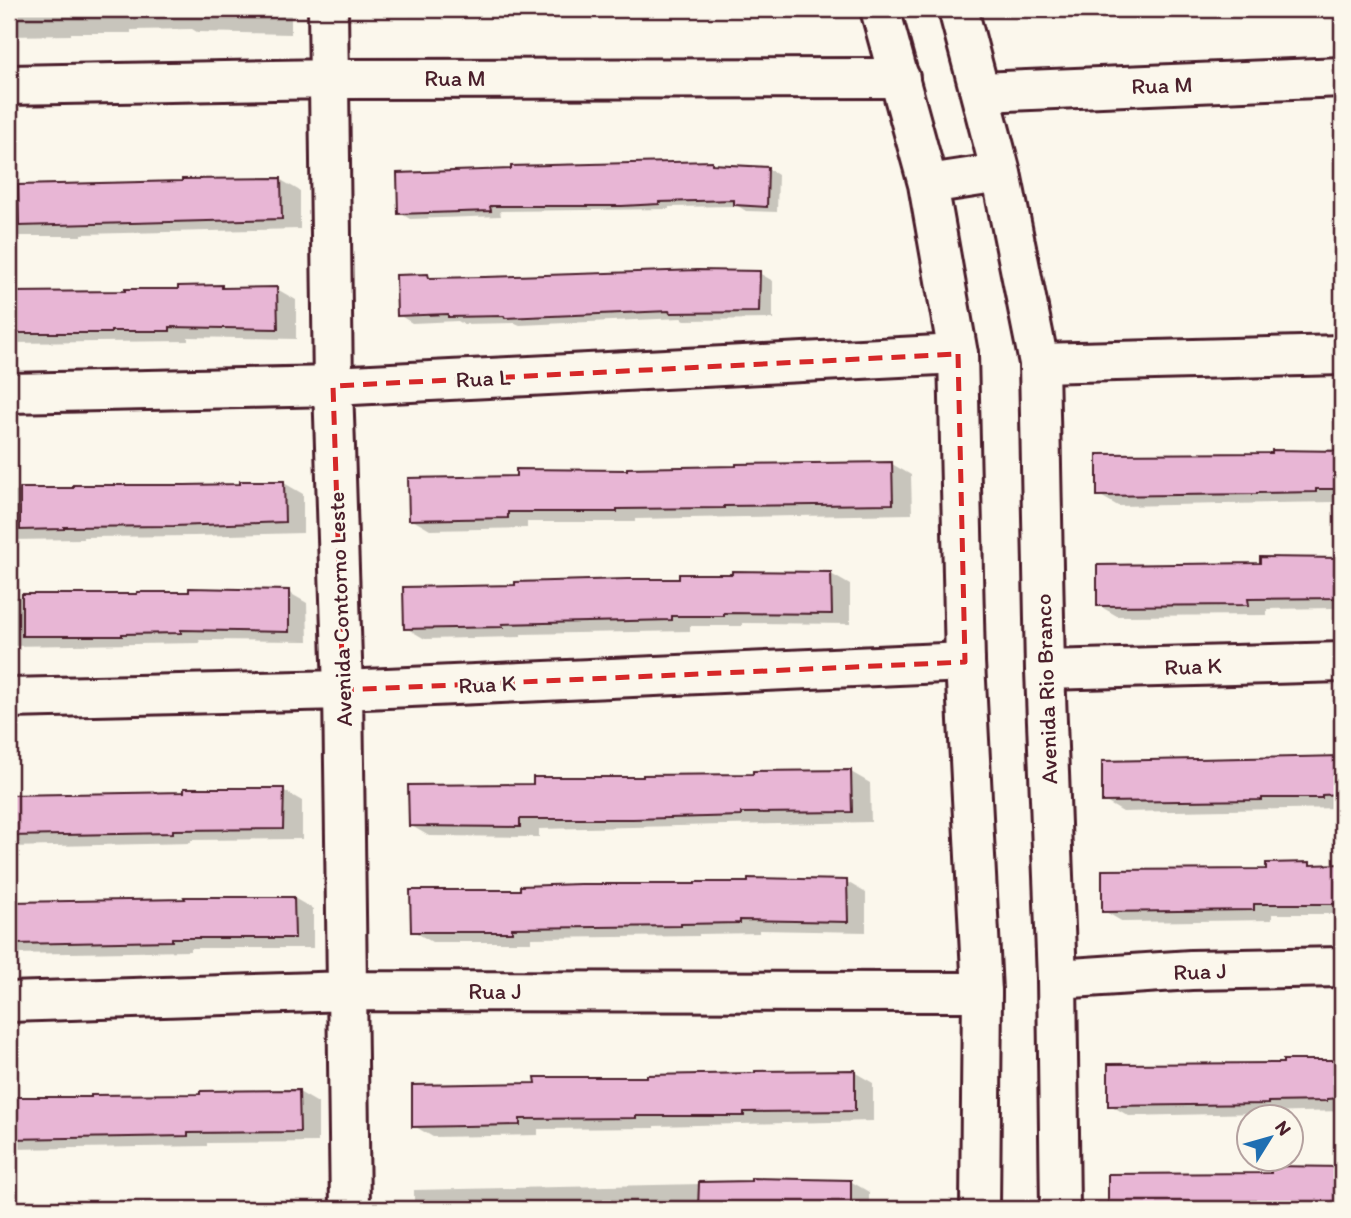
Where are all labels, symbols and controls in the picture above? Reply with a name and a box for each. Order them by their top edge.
street label: Rua M [424,64,486,92]
street label: Rua M [1131,70,1193,100]
street label: Rua L [455,363,511,393]
street label: Avenida Contorno Leste [322,491,358,727]
street label: Avenida Rio Branco [1029,593,1063,785]
street label: Rua K [1164,651,1222,681]
street label: Rua K [458,669,516,699]
street label: Rua J [1173,956,1227,986]
street label: Rua J [468,977,522,1005]
north arrow [1236,1102,1306,1172]
text: N [1270,1116,1296,1140]

